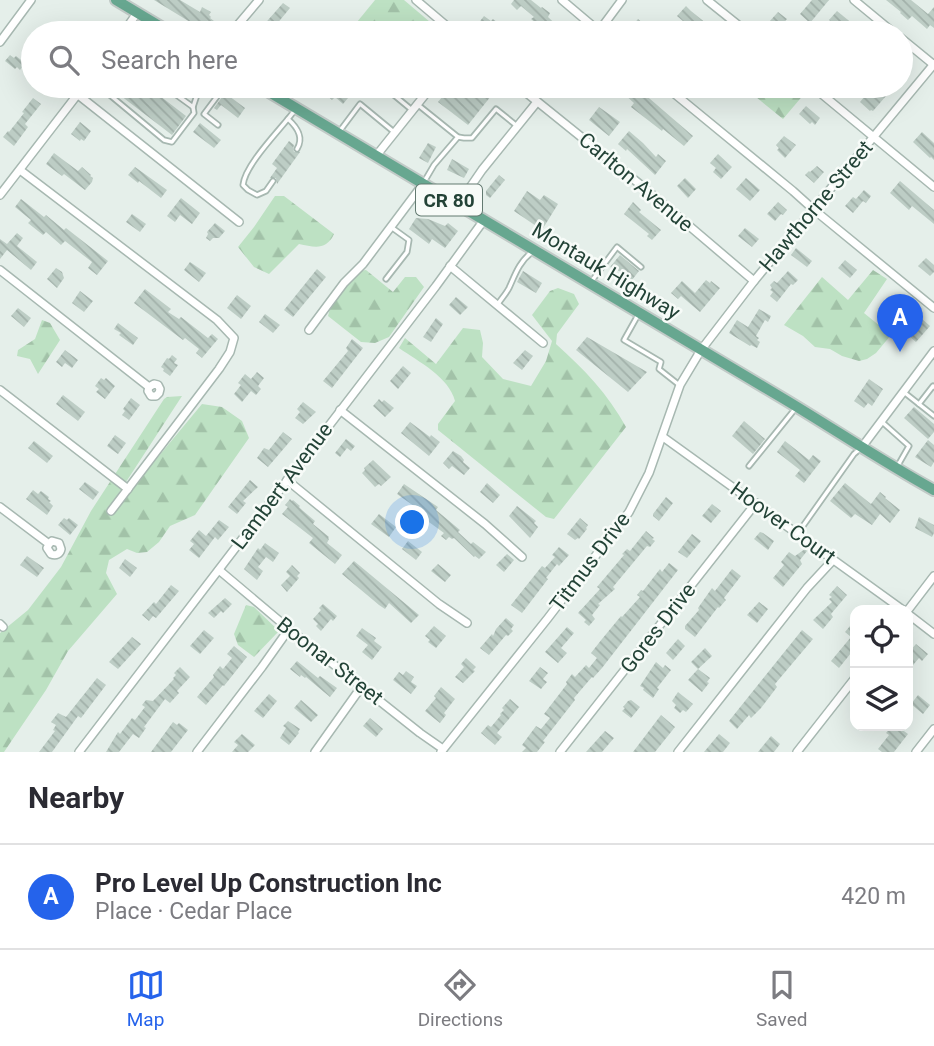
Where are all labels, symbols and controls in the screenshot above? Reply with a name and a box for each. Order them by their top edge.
search box [21,21,913,98]
icon: search [45,41,83,79]
text: Search here [101,45,238,75]
street label: Carlton Avenue [574,127,698,237]
street label: Hawthorne Street [754,136,878,276]
road number: CR 80 [416,184,482,216]
street label: Montauk Highway [528,217,684,325]
pin: A [877,294,923,352]
street label: Lambert Avenue [227,418,337,554]
street label: Hoover Court [726,477,840,569]
your location [395,505,429,539]
street label: Titmus Drive [545,508,635,616]
street label: Gores Drive [615,578,701,678]
map controls [850,605,913,731]
button: locate [850,605,913,668]
street label: Boonar Street [272,612,388,710]
button: layers [850,668,913,731]
text: Nearby [28,780,124,815]
text: Pro Level Up Construction Inc [95,868,442,898]
text: A [43,883,59,910]
text: 420 m [841,883,906,910]
text: Place · Cedar Place [95,898,292,925]
tab: Map [127,966,165,1031]
tab: Directions [418,966,503,1031]
tab: Saved [756,966,807,1031]

